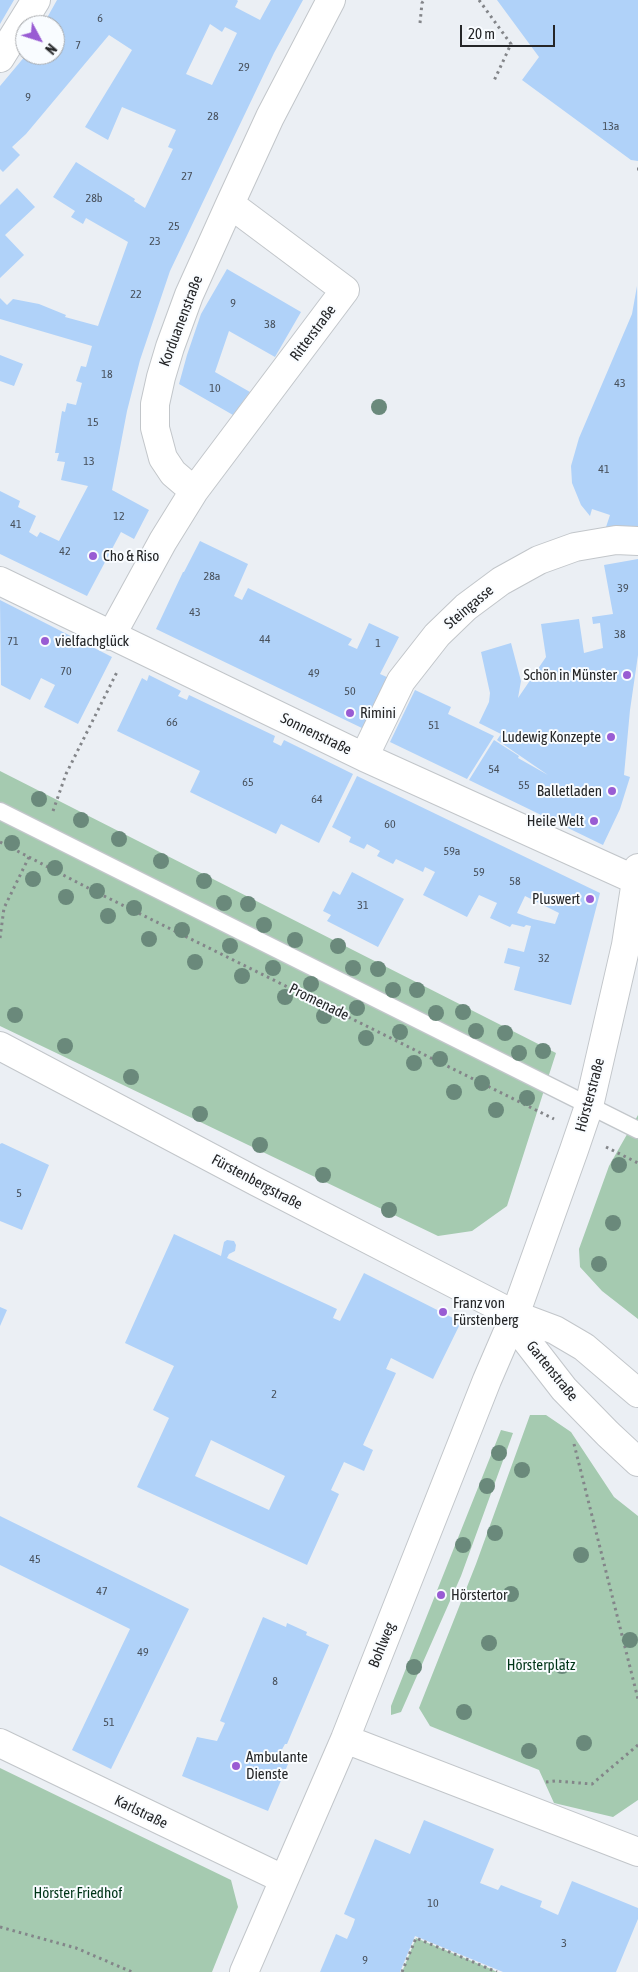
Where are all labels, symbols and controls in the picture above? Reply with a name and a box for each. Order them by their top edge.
house number: 6 [97,11,103,25]
north arrow [15,15,65,65]
scale bar [463,15,558,47]
text: 20 m [468,25,495,42]
house number: 7 [75,38,81,52]
text: N [42,41,60,57]
house number: 29 [238,60,250,74]
house number: 9 [25,90,31,104]
house number: 28 [207,109,219,123]
house number: 13a [603,119,619,133]
house number: 27 [181,169,193,183]
house number: 28b [86,191,102,205]
house number: 25 [168,219,180,233]
house number: 23 [149,234,161,248]
street label: Korduanenstraße [155,273,207,369]
house number: 22 [130,287,142,301]
house number: 9 [230,296,236,310]
street label: Ritterstraße [286,302,340,364]
house number: 38 [264,317,276,331]
house number: 18 [101,367,113,381]
house number: 43 [614,376,626,390]
house number: 10 [209,381,221,395]
house number: 15 [87,415,99,429]
house number: 13 [83,454,95,468]
house number: 41 [598,462,610,476]
house number: 12 [113,509,125,523]
house number: 41 [10,517,22,531]
house number: 42 [59,544,71,558]
place label: Cho & Riso [103,547,159,565]
marker: Cho & Riso [87,550,99,562]
house number: 28a [204,569,220,583]
street label: Steingasse [441,581,497,633]
house number: 39 [617,581,629,595]
house number: 43 [189,605,201,619]
house number: 38 [614,627,626,641]
place label: vielfachglück [55,632,129,650]
house number: 44 [259,632,271,646]
house number: 71 [7,634,19,648]
marker: vielfachglück [39,635,51,647]
house number: 1 [375,636,381,650]
house number: 70 [60,664,72,678]
house number: 49 [308,666,320,680]
place label: Schön in Münster [523,666,617,684]
marker: Schön in Münster [621,669,633,681]
house number: 50 [344,684,356,698]
place label: Rimini [360,704,396,722]
marker: Rimini [344,707,356,719]
street label: Sonnenstraße [278,709,354,759]
house number: 66 [166,715,178,729]
house number: 51 [428,718,440,732]
place label: Ludewig Konzepte [502,728,601,746]
marker: Ludewig Konzepte [605,731,617,743]
house number: 54 [488,762,500,776]
house number: 65 [242,775,254,789]
house number: 55 [518,778,530,792]
place label: Balletladen [537,782,602,800]
marker: Balletladen [606,785,618,797]
house number: 64 [311,792,323,806]
place label: Heile Welt [527,812,584,830]
marker: Heile Welt [588,815,600,827]
house number: 60 [384,817,396,831]
house number: 59a [444,844,460,858]
house number: 59 [473,865,485,879]
house number: 58 [509,874,521,888]
place label: Pluswert [532,890,580,908]
marker: Pluswert [584,893,596,905]
house number: 31 [357,898,369,912]
house number: 32 [538,951,550,965]
street label: Promenade [286,980,352,1024]
street label: Hörsterstraße [572,1056,608,1134]
street label: Fürstenbergstraße [209,1151,305,1213]
house number: 5 [16,1186,22,1200]
place label: Franz von Fürstenberg [453,1294,518,1329]
marker: Franz von Fürstenberg [437,1306,449,1318]
street label: Gartenstraße [522,1337,582,1405]
house number: 2 [271,1387,277,1401]
house number: 45 [29,1552,41,1566]
house number: 47 [96,1584,108,1598]
place label: Hörstertor [451,1586,507,1604]
marker: Hörstertor [435,1589,447,1601]
street label: Bohlweg [365,1620,399,1670]
house number: 49 [137,1645,149,1659]
park label: Hörsterplatz [507,1656,575,1674]
house number: 8 [272,1674,278,1688]
house number: 51 [103,1715,115,1729]
place label: Ambulante Dienste [246,1748,308,1783]
marker: Ambulante Dienste [230,1760,242,1772]
street label: Karlstraße [111,1791,171,1833]
park label: Hörster Friedhof [34,1884,122,1902]
house number: 10 [427,1896,439,1910]
house number: 3 [561,1936,567,1950]
house number: 9 [362,1953,368,1967]

